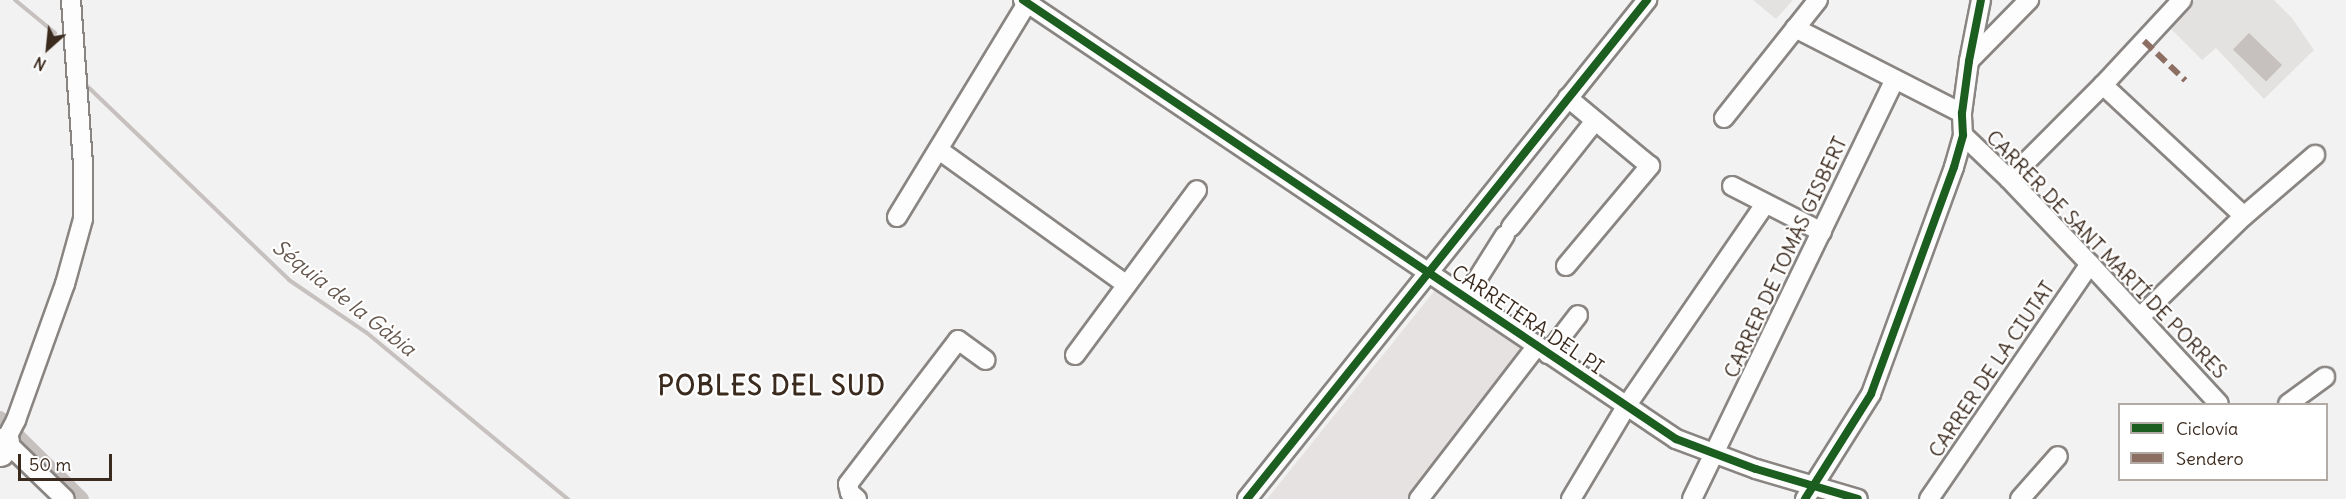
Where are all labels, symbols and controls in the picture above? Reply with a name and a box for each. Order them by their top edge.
north arrow [18,18,78,78]
text: N [30,53,49,75]
street label: CARRER DE SANT MARTÍ DE PORRES [1982,125,2232,383]
street label: CARRER DE TOMÀS GISBERT [1718,132,1852,382]
water label: Séquia de la Gàbia [268,234,420,362]
street label: CARRETERA DEL PI [1448,259,1608,379]
street label: CARRER DE LA CIUTAT [1923,276,2059,462]
district label: POBLES DEL SUD [658,370,886,402]
legend [2118,403,2328,481]
text: Ciclovía [2176,417,2238,440]
scale bar [21,442,116,480]
text: Sendero [2176,447,2244,470]
text: 50 m [29,453,71,476]

